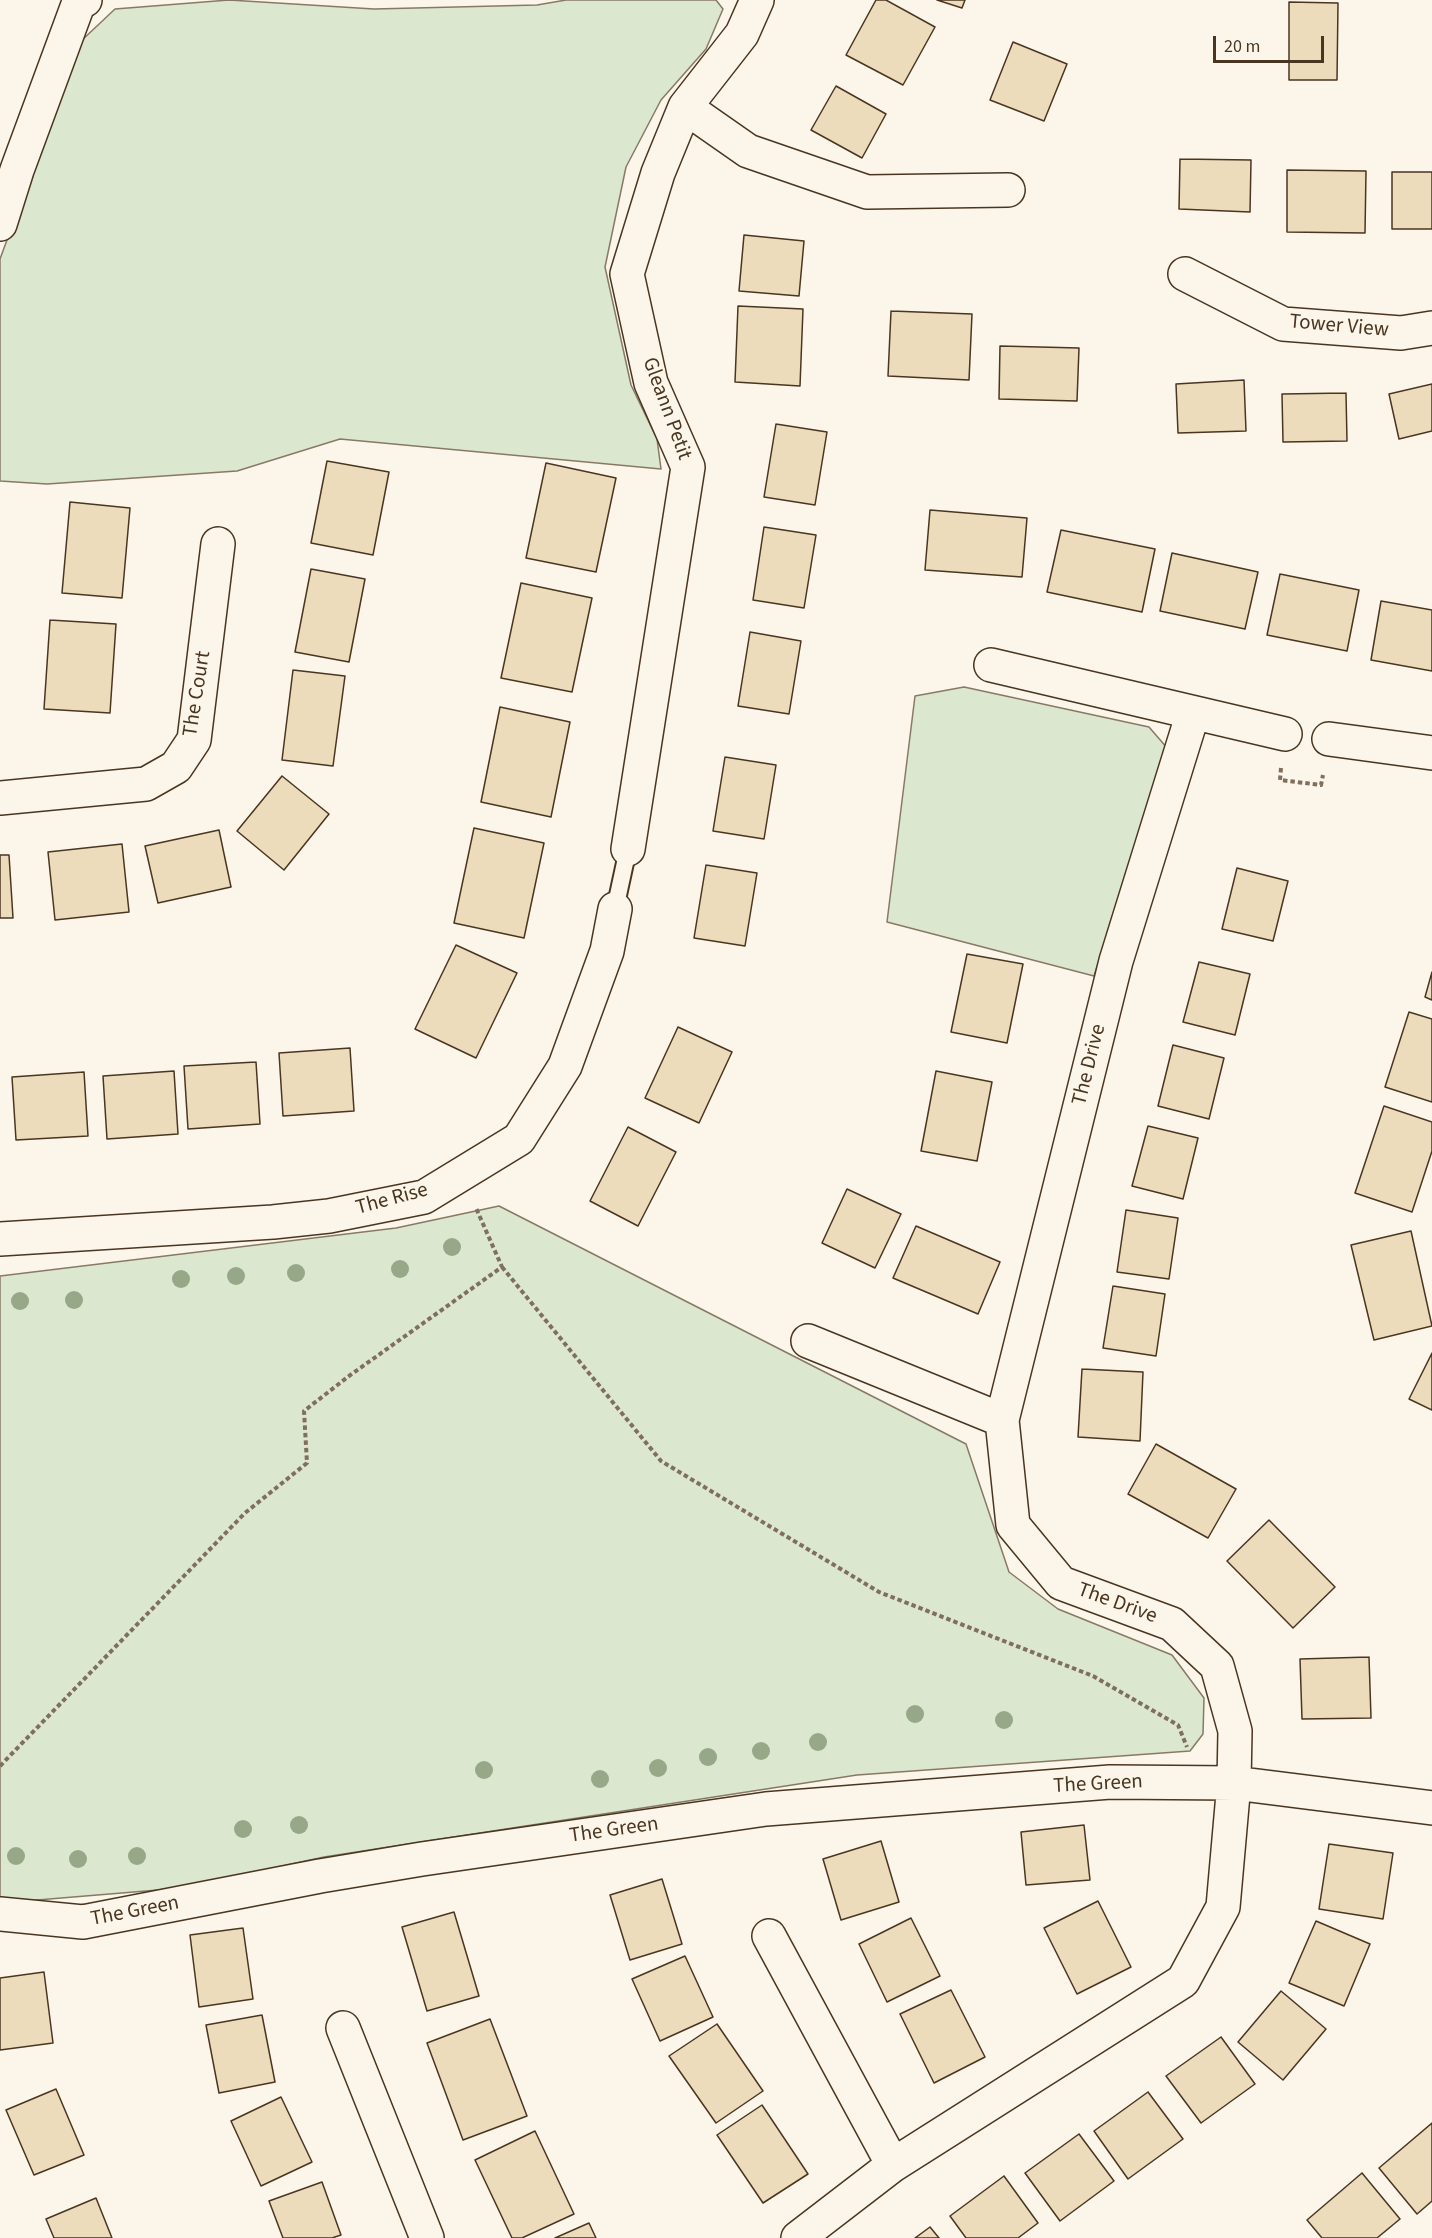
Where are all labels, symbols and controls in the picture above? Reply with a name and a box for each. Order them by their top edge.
scale bar [1216,24,1327,62]
text: 20 m [1224,34,1260,59]
street label: Tower View [1288,310,1390,344]
street label: Gleann Petit [636,354,696,464]
street label: The Court [179,649,217,739]
street label: The Drive [1068,1022,1112,1108]
street label: The Rise [353,1178,431,1222]
street label: The Drive [1074,1578,1160,1630]
street label: The Green [1053,1770,1143,1800]
street label: The Green [568,1812,660,1850]
street label: The Green [89,1891,181,1933]

